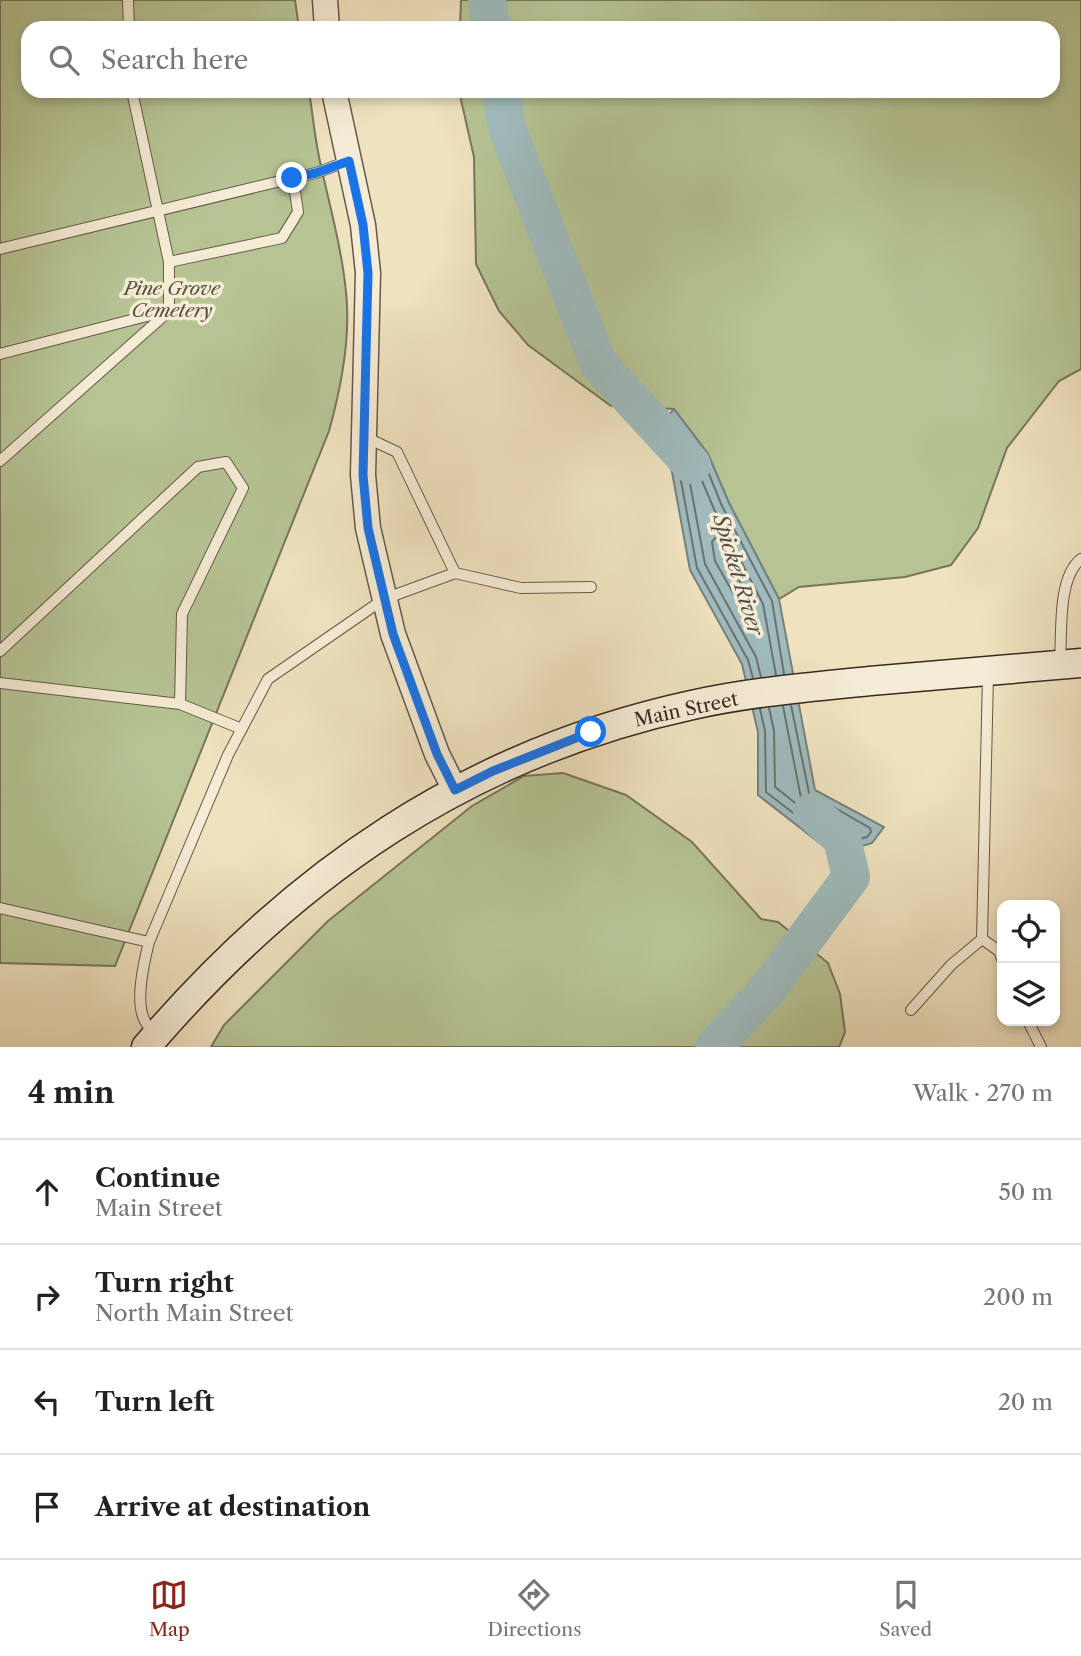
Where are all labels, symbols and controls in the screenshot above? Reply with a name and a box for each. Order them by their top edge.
search box [21,21,1060,98]
icon: search [45,41,83,79]
text: Search here [101,44,248,76]
route end [276,162,307,193]
park label: Pine Grove Cemetery [122,277,221,322]
water label: Spicket River [708,509,769,640]
street label: Main Street [632,687,740,732]
route start [575,716,606,747]
map controls [997,900,1060,1026]
button: locate [997,900,1060,963]
button: layers [997,963,1060,1026]
text: 4 min [28,1074,114,1111]
text: Walk · 270 m [913,1079,1053,1107]
text: Continue [95,1162,220,1194]
icon: ahead [28,1173,66,1211]
text: 50 m [998,1178,1053,1206]
text: Main Street [95,1194,223,1222]
text: Turn right [95,1267,234,1299]
icon: right [28,1278,66,1316]
text: 200 m [983,1283,1053,1311]
text: North Main Street [95,1299,294,1327]
icon: left [28,1383,66,1421]
text: Turn left [95,1386,214,1418]
text: 20 m [998,1388,1053,1416]
icon: arrive [28,1488,66,1526]
text: Arrive at destination [95,1491,370,1523]
tab: Map [149,1576,190,1641]
tab: Directions [488,1576,581,1641]
tab: Saved [879,1576,932,1641]

